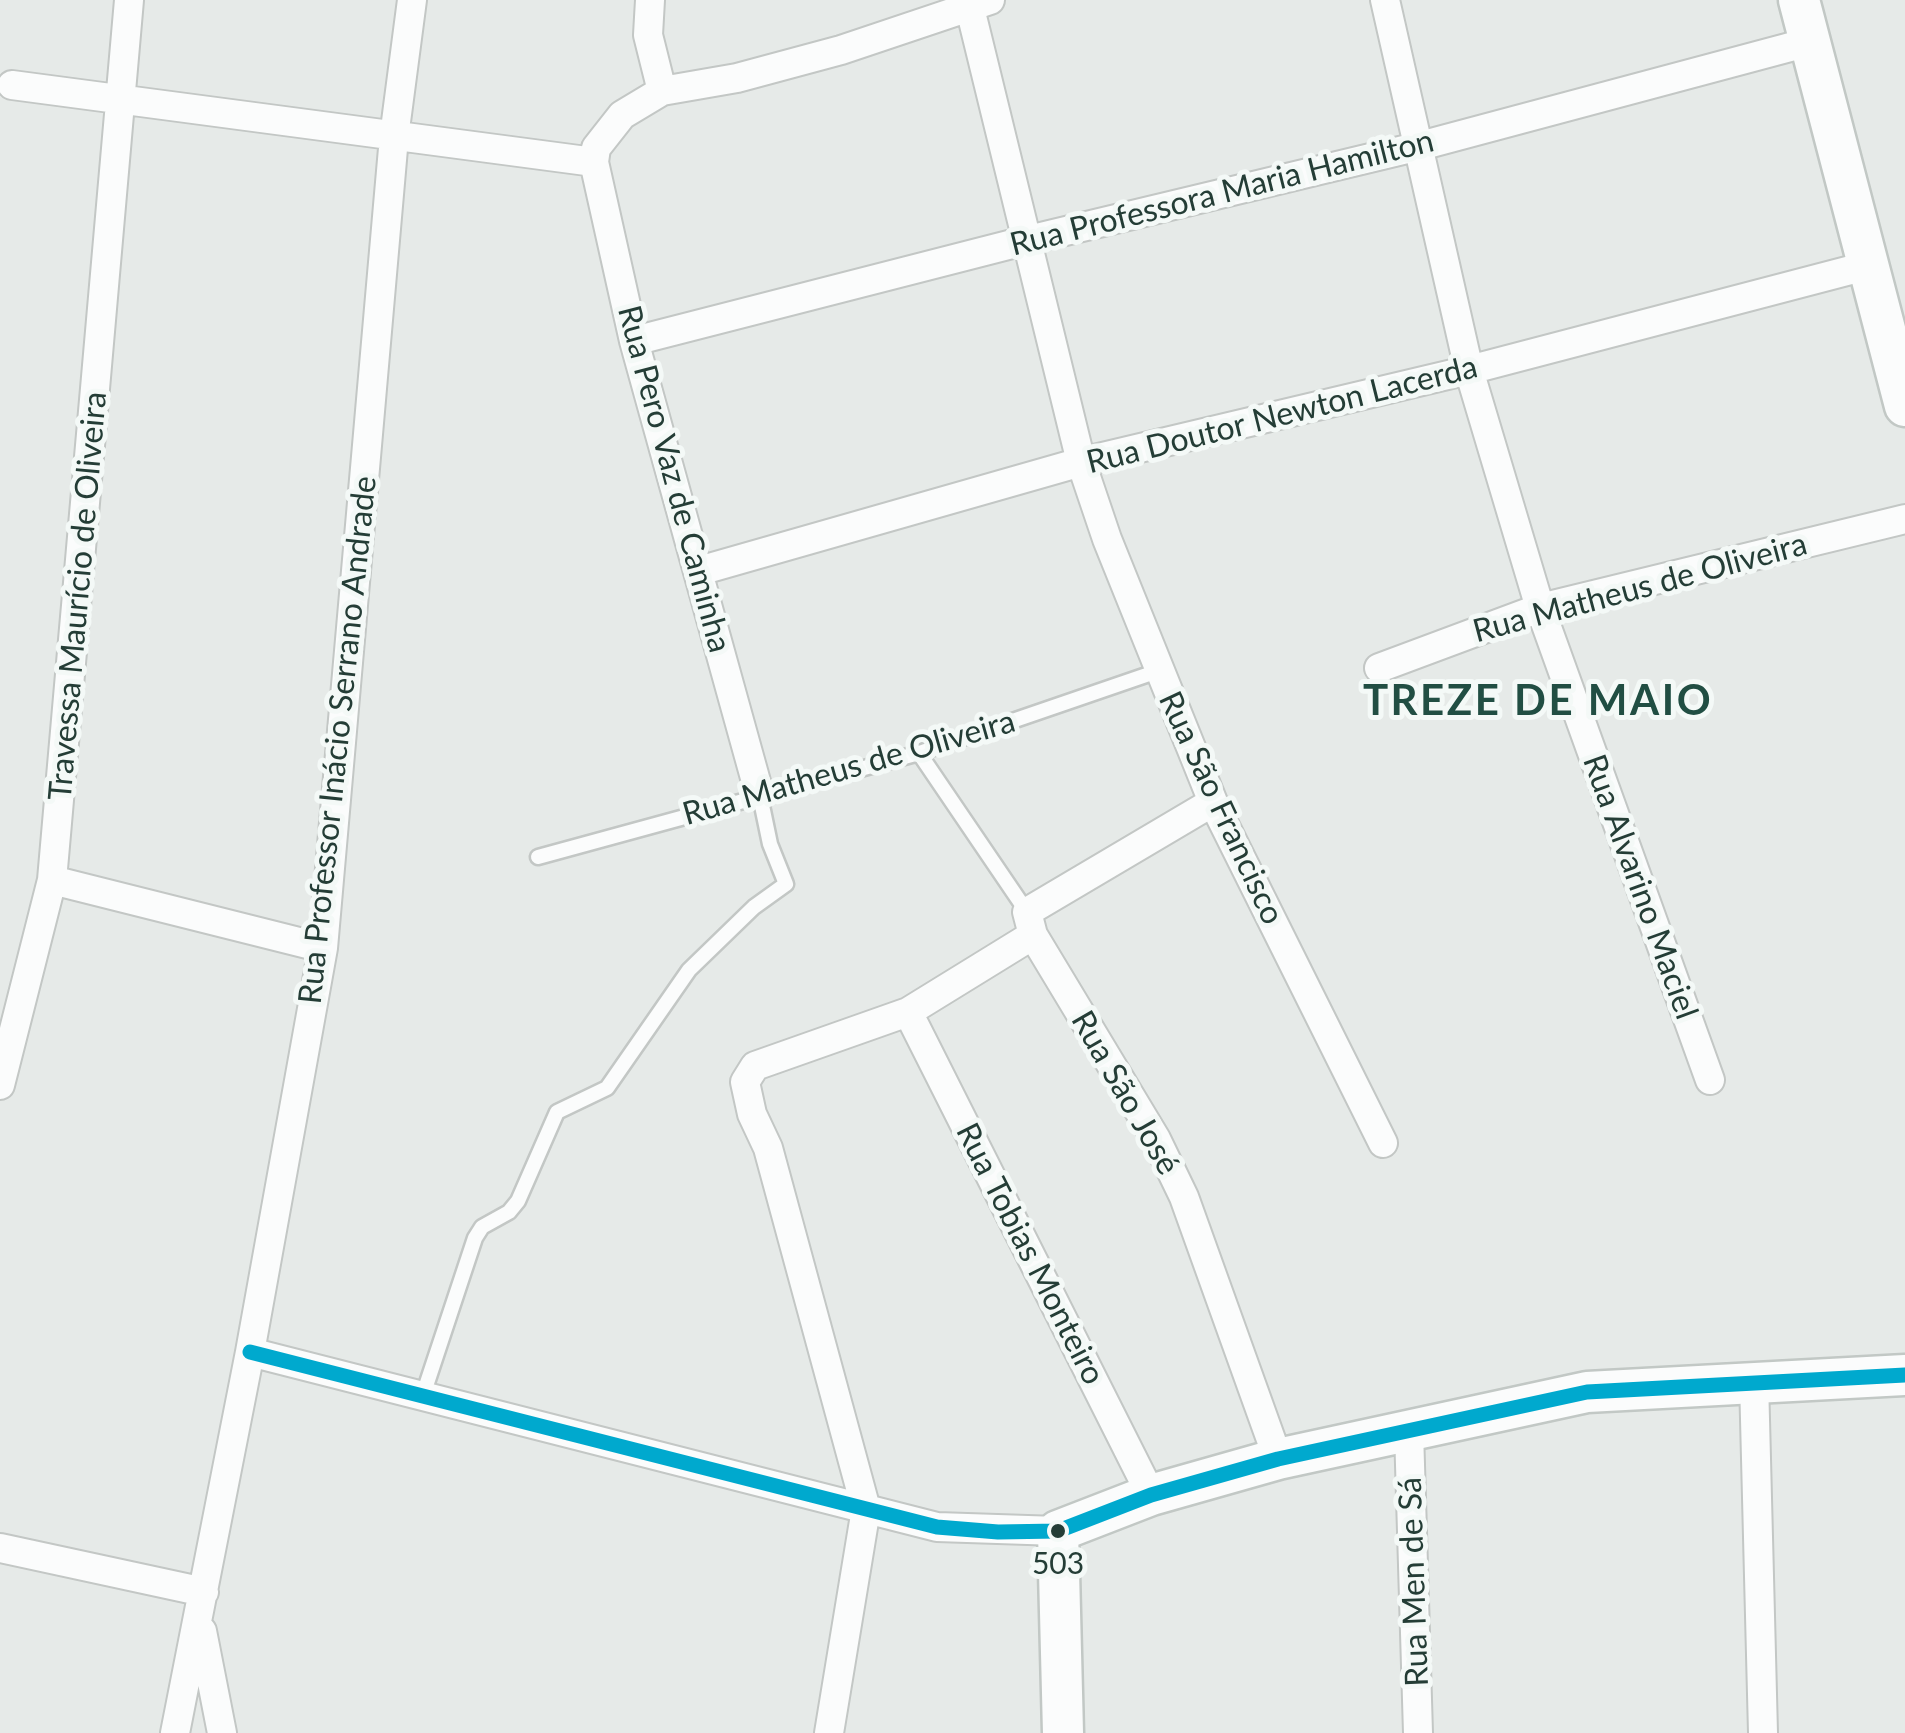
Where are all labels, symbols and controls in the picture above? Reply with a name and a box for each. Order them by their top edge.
street label: Rua Professora Maria Hamilton [1006,122,1438,264]
street label: Rua Pero Vaz de Caminha [609,301,739,657]
street label: Rua Doutor Newton Lacerda [1083,348,1481,482]
street label: Travessa Maurício de Oliveira [41,390,115,802]
street label: Rua Professor Inácio Serrano Andrade [291,474,385,1006]
street label: Rua Matheus de Oliveira [1469,525,1811,651]
district label: TREZE DE MAIO [1363,676,1713,726]
street label: Rua São Francisco [1150,685,1292,931]
street label: Rua Matheus de Oliveira [678,702,1020,834]
street label: Rua Alvarino Maciel [1574,750,1706,1024]
street label: Rua São José [1063,1004,1187,1182]
street label: Rua Tobias Monteiro [947,1117,1113,1391]
street label: Rua Men de Sá [1391,1477,1437,1687]
marker: 503 [1048,1521,1068,1541]
place label: 503 [1032,1546,1084,1582]

